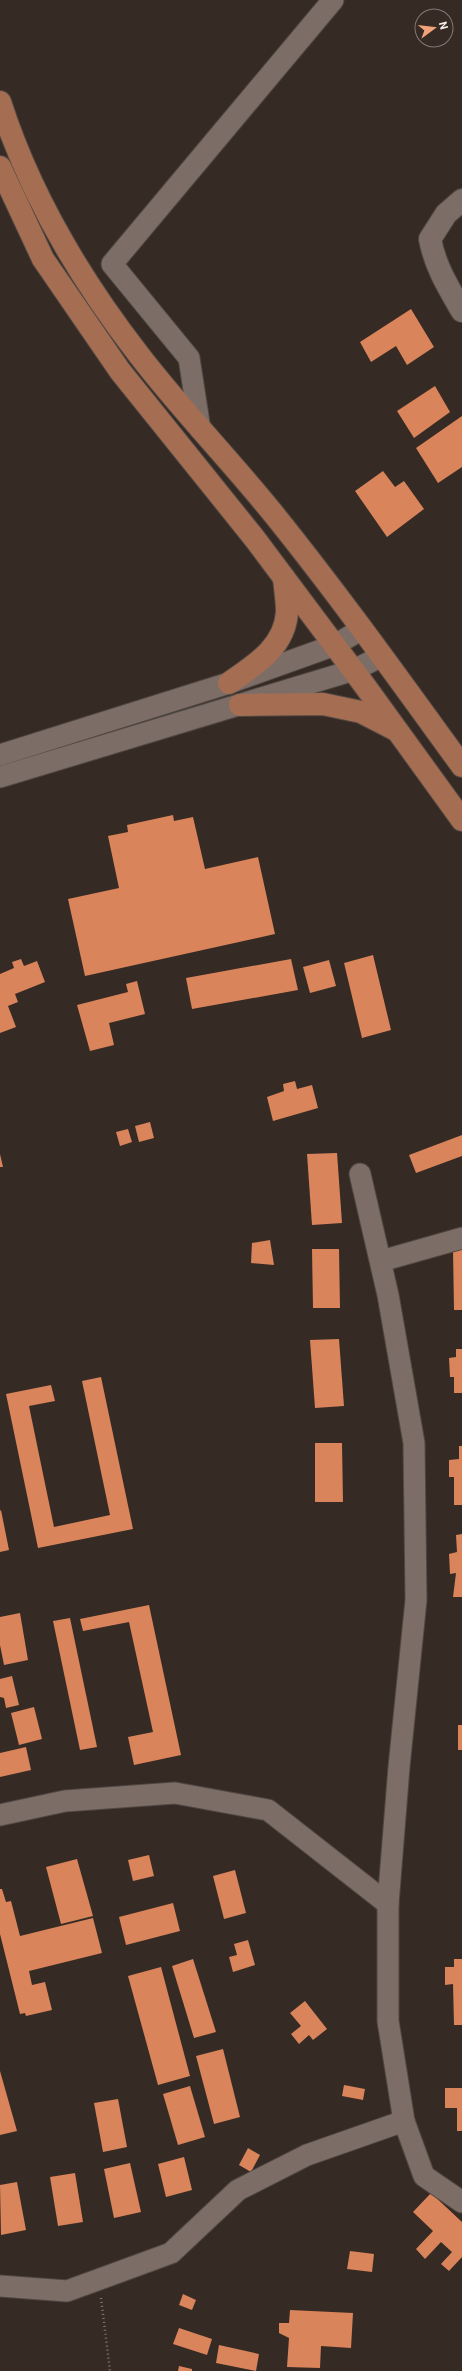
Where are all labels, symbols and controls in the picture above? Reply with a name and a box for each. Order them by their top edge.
north arrow [414,8,454,48]
text: N [436,20,451,31]

